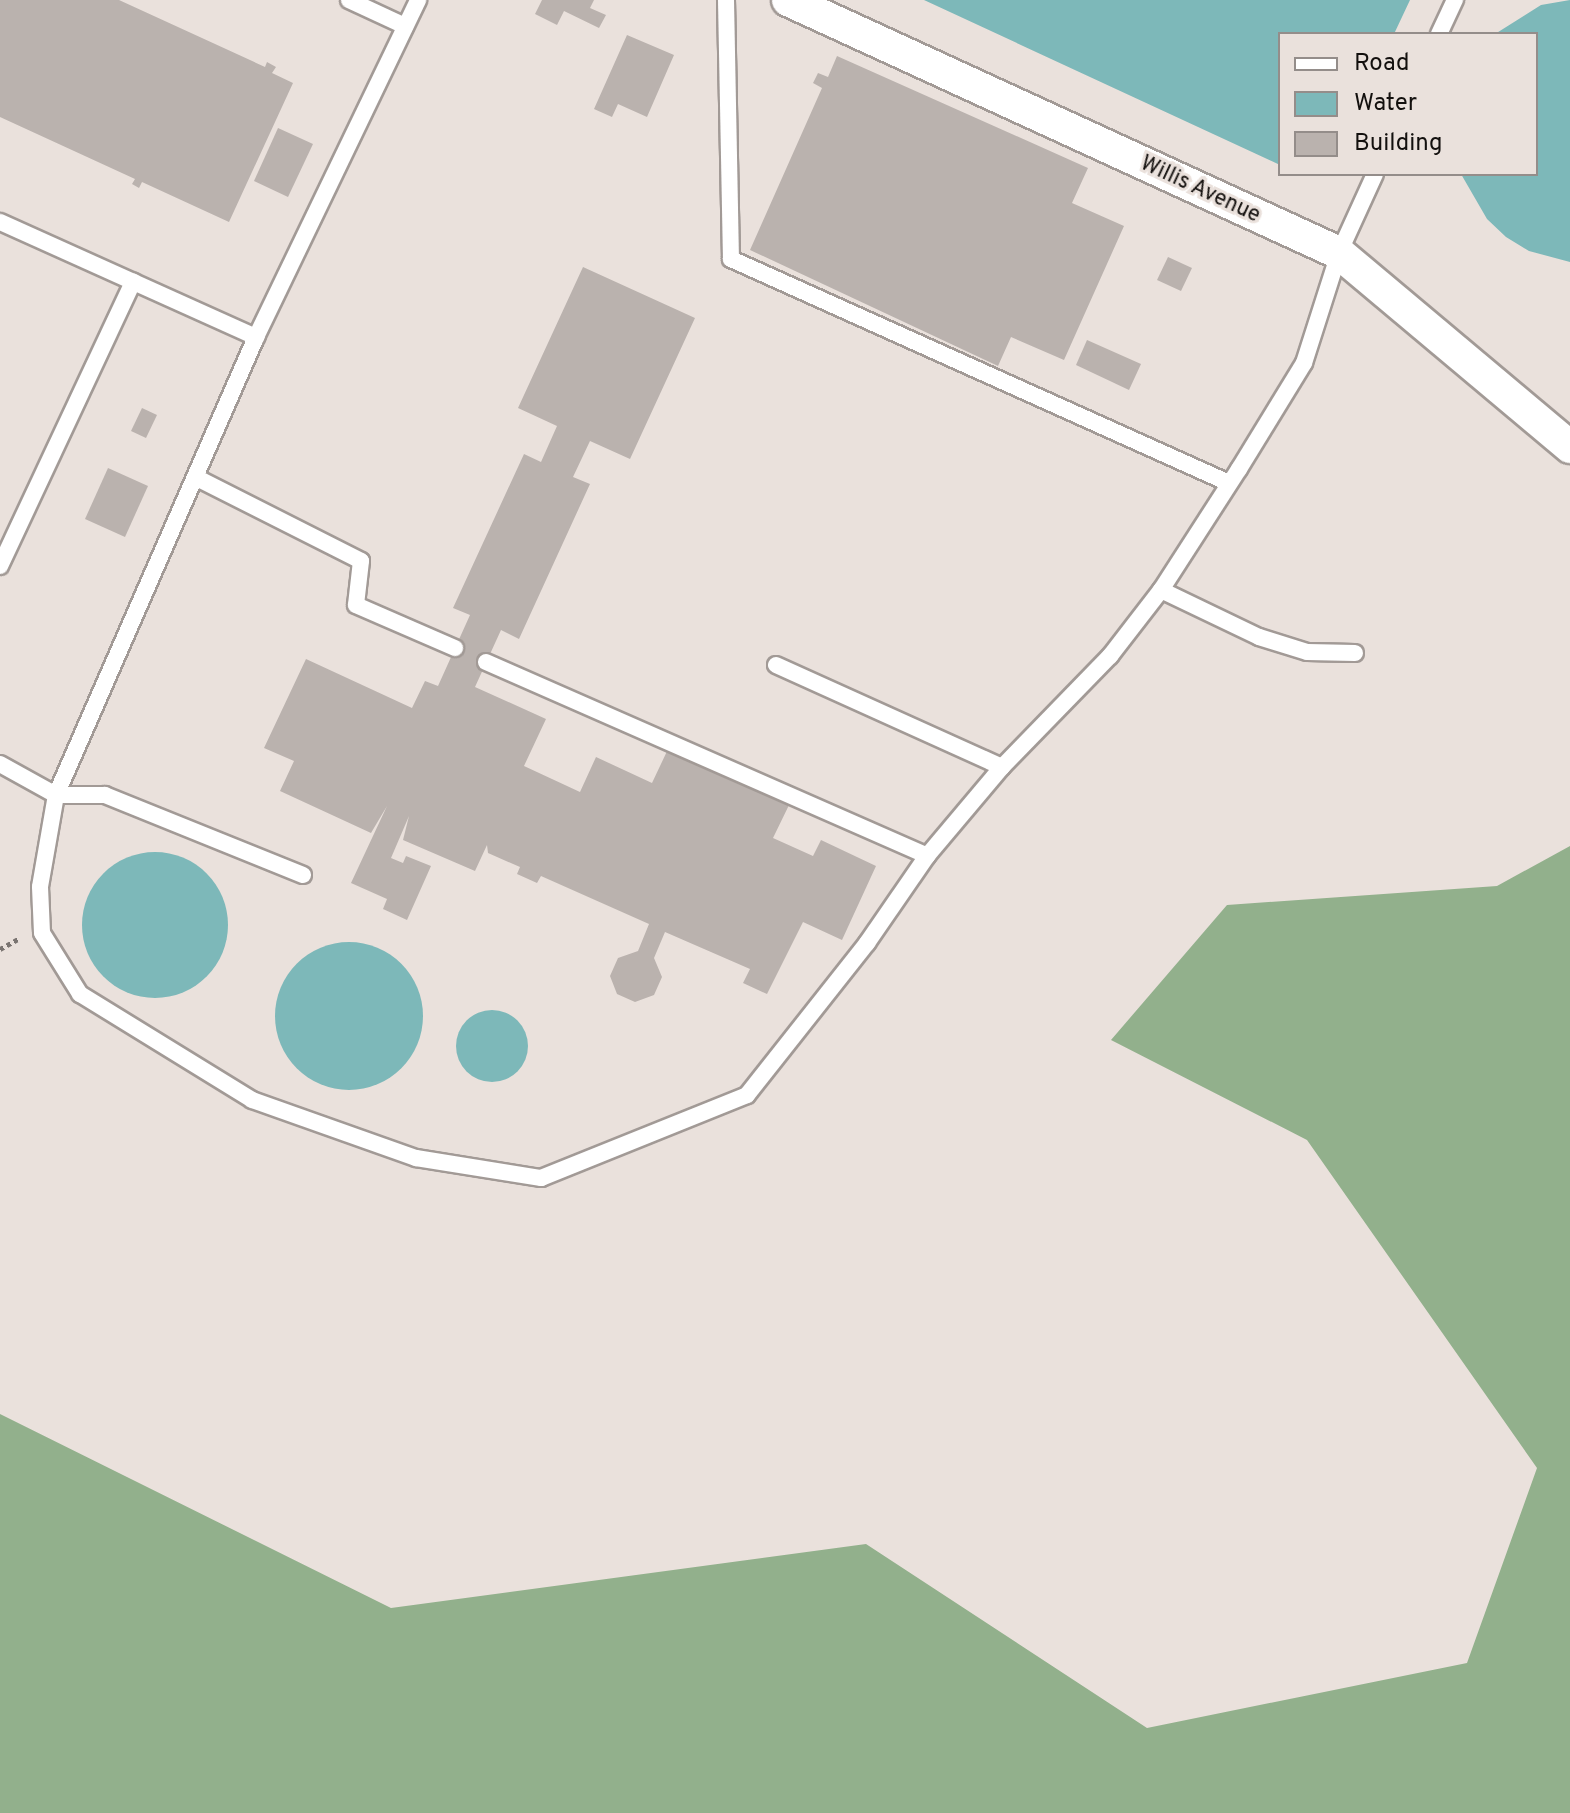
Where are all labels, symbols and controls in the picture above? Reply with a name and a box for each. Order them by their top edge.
legend [1278,32,1538,176]
text: Road [1354,49,1410,79]
text: Water [1354,89,1417,119]
text: Building [1354,129,1443,159]
street label: Willis Avenue [1135,151,1265,229]

